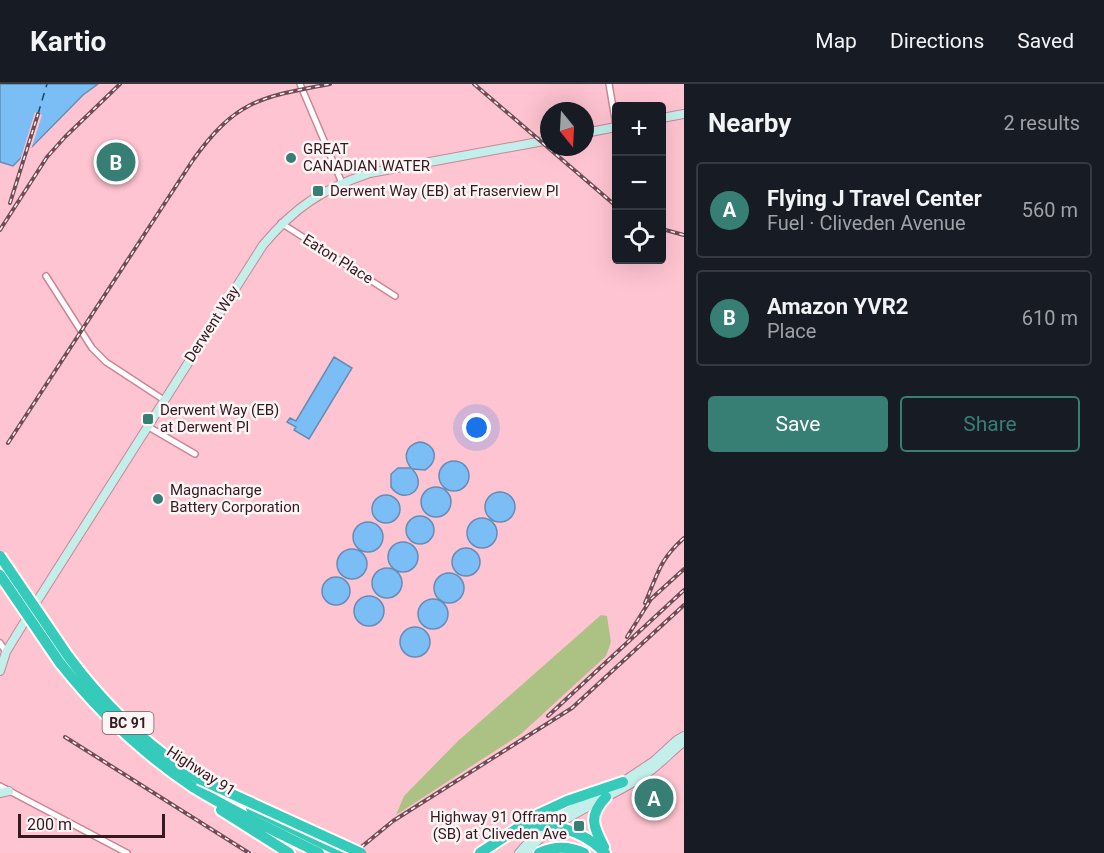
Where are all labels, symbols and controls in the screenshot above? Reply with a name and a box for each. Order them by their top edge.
text: Kartio [30,25,106,58]
text: Map [815,29,857,53]
text: Directions [890,29,984,53]
text: Saved [1017,29,1074,53]
north arrow [540,102,594,156]
map controls [612,102,666,264]
button: + [612,102,666,156]
text: Nearby [708,108,791,138]
text: 2 results [1004,111,1080,135]
pin: B [96,140,136,184]
place label: GREAT CANADIAN WATER [303,140,430,175]
marker: GREAT CANADIAN WATER [284,151,298,165]
button: − [612,156,666,210]
place label: Derwent Way (EB) at Fraserview Pl [330,182,559,200]
marker: Derwent Way (EB) at Fraserview Pl [311,184,325,198]
text: Flying J Travel Center [767,186,982,211]
text: A [723,198,736,222]
text: 560 m [1022,198,1078,222]
button: locate [612,210,666,264]
text: Fuel · Cliveden Avenue [767,211,966,235]
street label: Eaton Place [300,230,376,288]
street label: Derwent Way [181,282,243,366]
text: Amazon YVR2 [767,294,908,319]
text: B [723,306,736,330]
text: 610 m [1022,306,1078,330]
text: Place [767,319,816,343]
button: Save [708,396,888,452]
button: Share [900,396,1080,452]
place label: Derwent Way (EB) at Derwent Pl [160,401,279,436]
marker: Derwent Way (EB) at Derwent Pl [141,412,155,426]
your location [462,413,491,442]
place label: Magnacharge Battery Corporation [170,481,300,516]
marker: Magnacharge Battery Corporation [151,492,165,506]
road number: BC 91 [102,712,154,734]
street label: Highway 91 [163,742,239,800]
pin: A [634,776,674,820]
place label: Highway 91 Offramp (SB) at Cliveden Ave [430,808,567,843]
scale bar [18,811,165,838]
text: 200 m [27,815,72,834]
marker: Highway 91 Offramp (SB) at Cliveden Ave [572,819,586,833]

